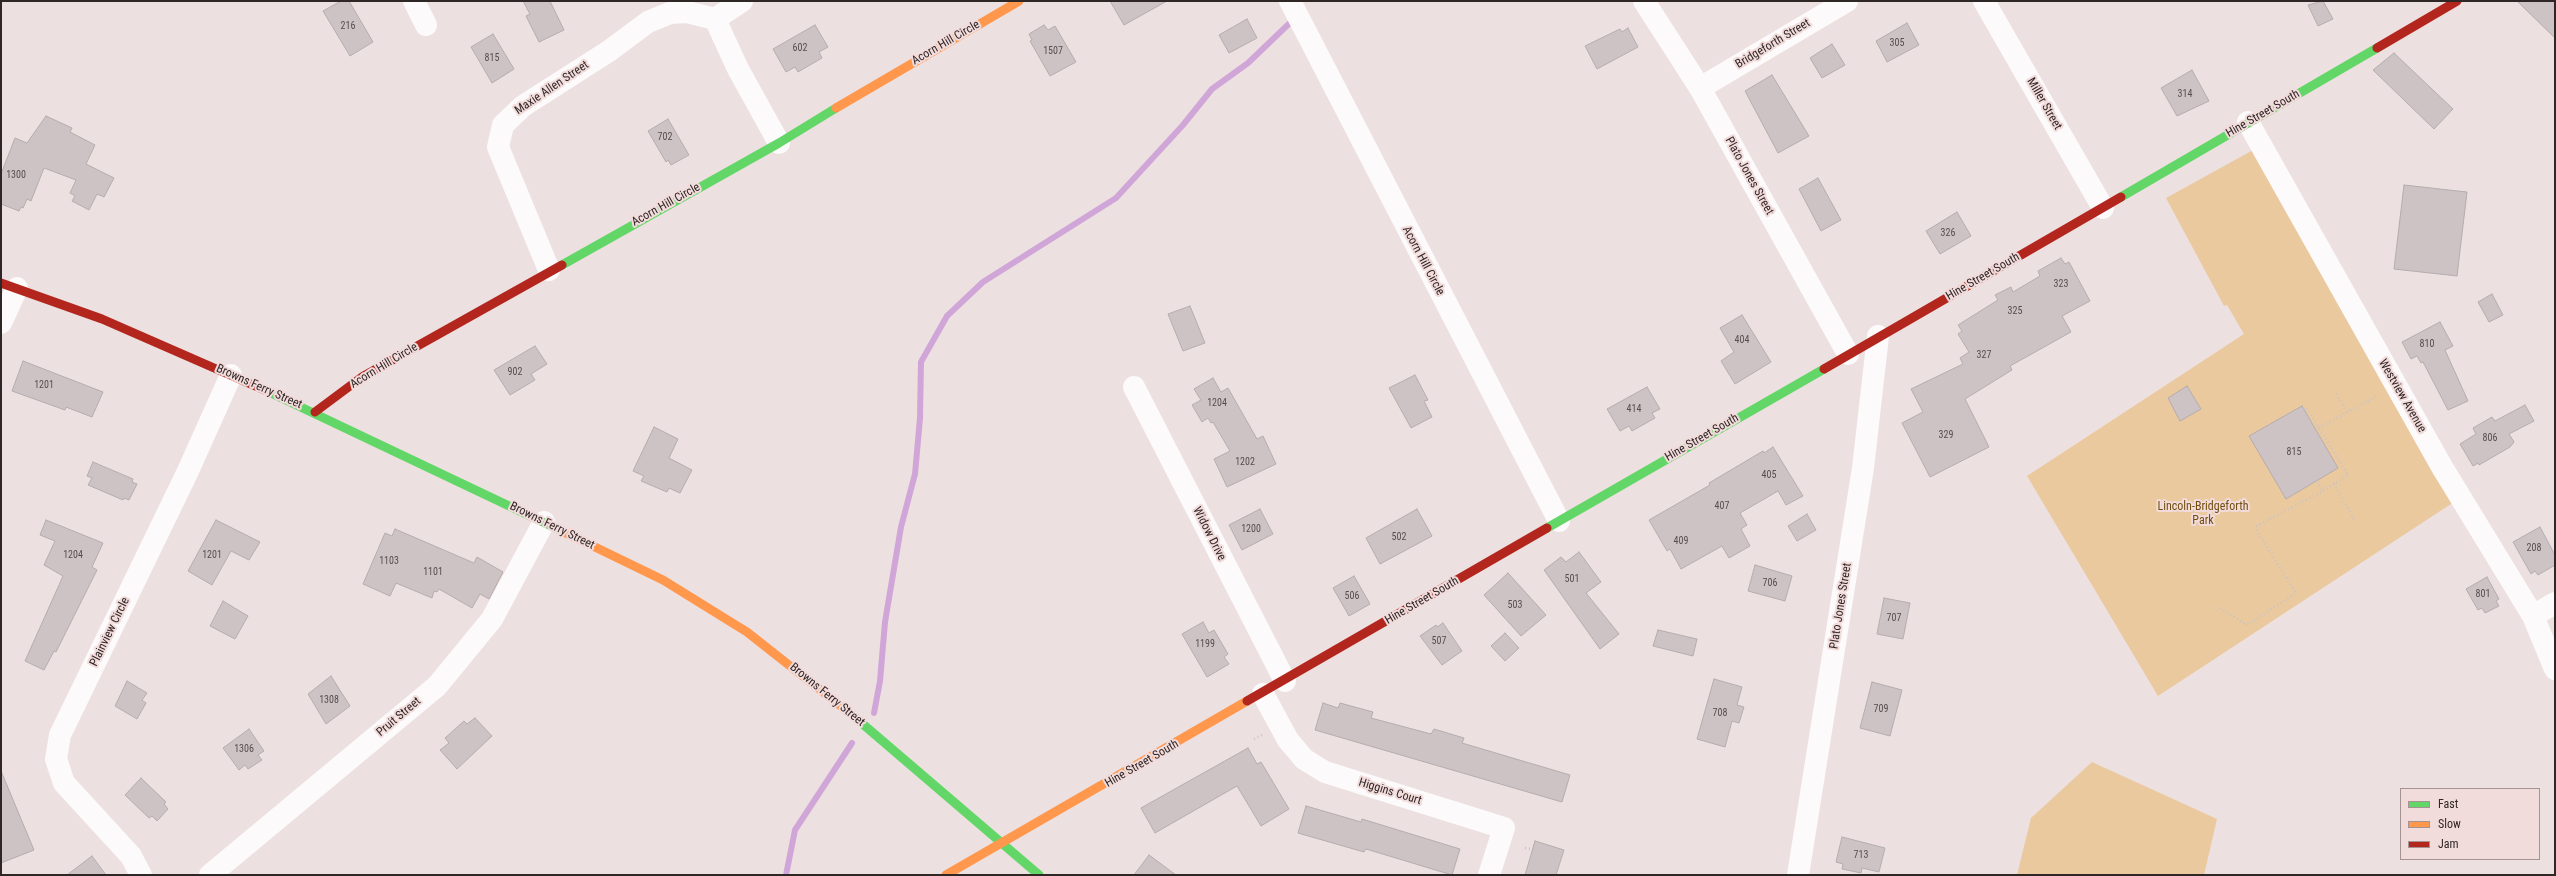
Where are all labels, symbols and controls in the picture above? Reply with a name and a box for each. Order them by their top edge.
street label: Bridgeforth Street [1733,16,1813,72]
street label: Acorn Hill Circle [909,18,983,68]
house number: 216 [341,20,355,32]
house number: 305 [1890,37,1904,49]
house number: 602 [793,42,807,54]
house number: 1507 [1043,45,1063,57]
house number: 815 [485,52,499,64]
street label: Maxie Allen Street [512,58,592,118]
street label: Miller Street [2023,76,2065,132]
street label: Hine Street South [2224,87,2302,141]
house number: 314 [2178,88,2192,100]
house number: 702 [658,131,672,143]
street label: Plato Jones Street [1722,134,1776,218]
house number: 1300 [6,169,26,181]
street label: Acorn Hill Circle [629,180,703,230]
street label: Acorn Hill Circle [1399,224,1447,298]
house number: 326 [1941,227,1955,239]
street label: Hine Street South [1944,250,2022,304]
house number: 323 [2054,278,2068,290]
house number: 325 [2008,305,2022,317]
house number: 404 [1735,334,1749,346]
house number: 810 [2420,338,2434,350]
street label: Acorn Hill Circle [348,340,420,392]
house number: 327 [1977,349,1991,361]
street label: Westview Avenue [2375,357,2429,435]
street label: Browns Ferry Street [214,362,304,412]
house number: 902 [508,366,522,378]
house number: 1201 [34,379,54,391]
house number: 1204 [1207,397,1227,409]
house number: 414 [1627,403,1641,415]
street label: Hine Street South [1663,411,1741,465]
house number: 329 [1939,429,1953,441]
house number: 806 [2483,432,2497,444]
house number: 815 [2287,446,2301,458]
house number: 1202 [1235,456,1255,468]
house number: 405 [1762,469,1776,481]
street label: Browns Ferry Street [507,499,597,553]
house number: 407 [1715,500,1729,512]
park label: Lincoln-Bridgeforth Park [2158,500,2248,528]
street label: Widow Drive [1189,505,1229,563]
house number: 1200 [1241,523,1261,535]
house number: 502 [1392,531,1406,543]
house number: 409 [1674,535,1688,547]
house number: 208 [2527,542,2541,554]
house number: 1204 [63,549,83,561]
house number: 1201 [202,549,222,561]
house number: 1103 [379,555,399,567]
street label: Plato Jones Street [1827,562,1855,650]
house number: 1101 [423,566,443,578]
house number: 501 [1565,573,1579,585]
street label: Hine Street South [1383,574,1461,628]
house number: 706 [1763,577,1777,589]
house number: 801 [2476,588,2490,600]
house number: 506 [1345,590,1359,602]
street label: Plainview Circle [87,595,133,669]
house number: 503 [1508,599,1522,611]
house number: 707 [1887,612,1901,624]
house number: 507 [1432,635,1446,647]
house number: 1199 [1195,638,1215,650]
street label: Browns Ferry Street [787,660,867,730]
house number: 1308 [319,694,339,706]
street label: Pruit Street [374,694,424,740]
house number: 709 [1874,703,1888,715]
house number: 708 [1713,707,1727,719]
street label: Hine Street South [1103,737,1181,791]
house number: 1306 [234,743,254,755]
street label: Higgins Court [1357,776,1423,808]
legend [2400,788,2540,860]
text: Fast [2438,797,2458,811]
text: Slow [2438,817,2461,831]
text: Jam [2438,837,2459,851]
house number: 713 [1854,849,1868,861]

